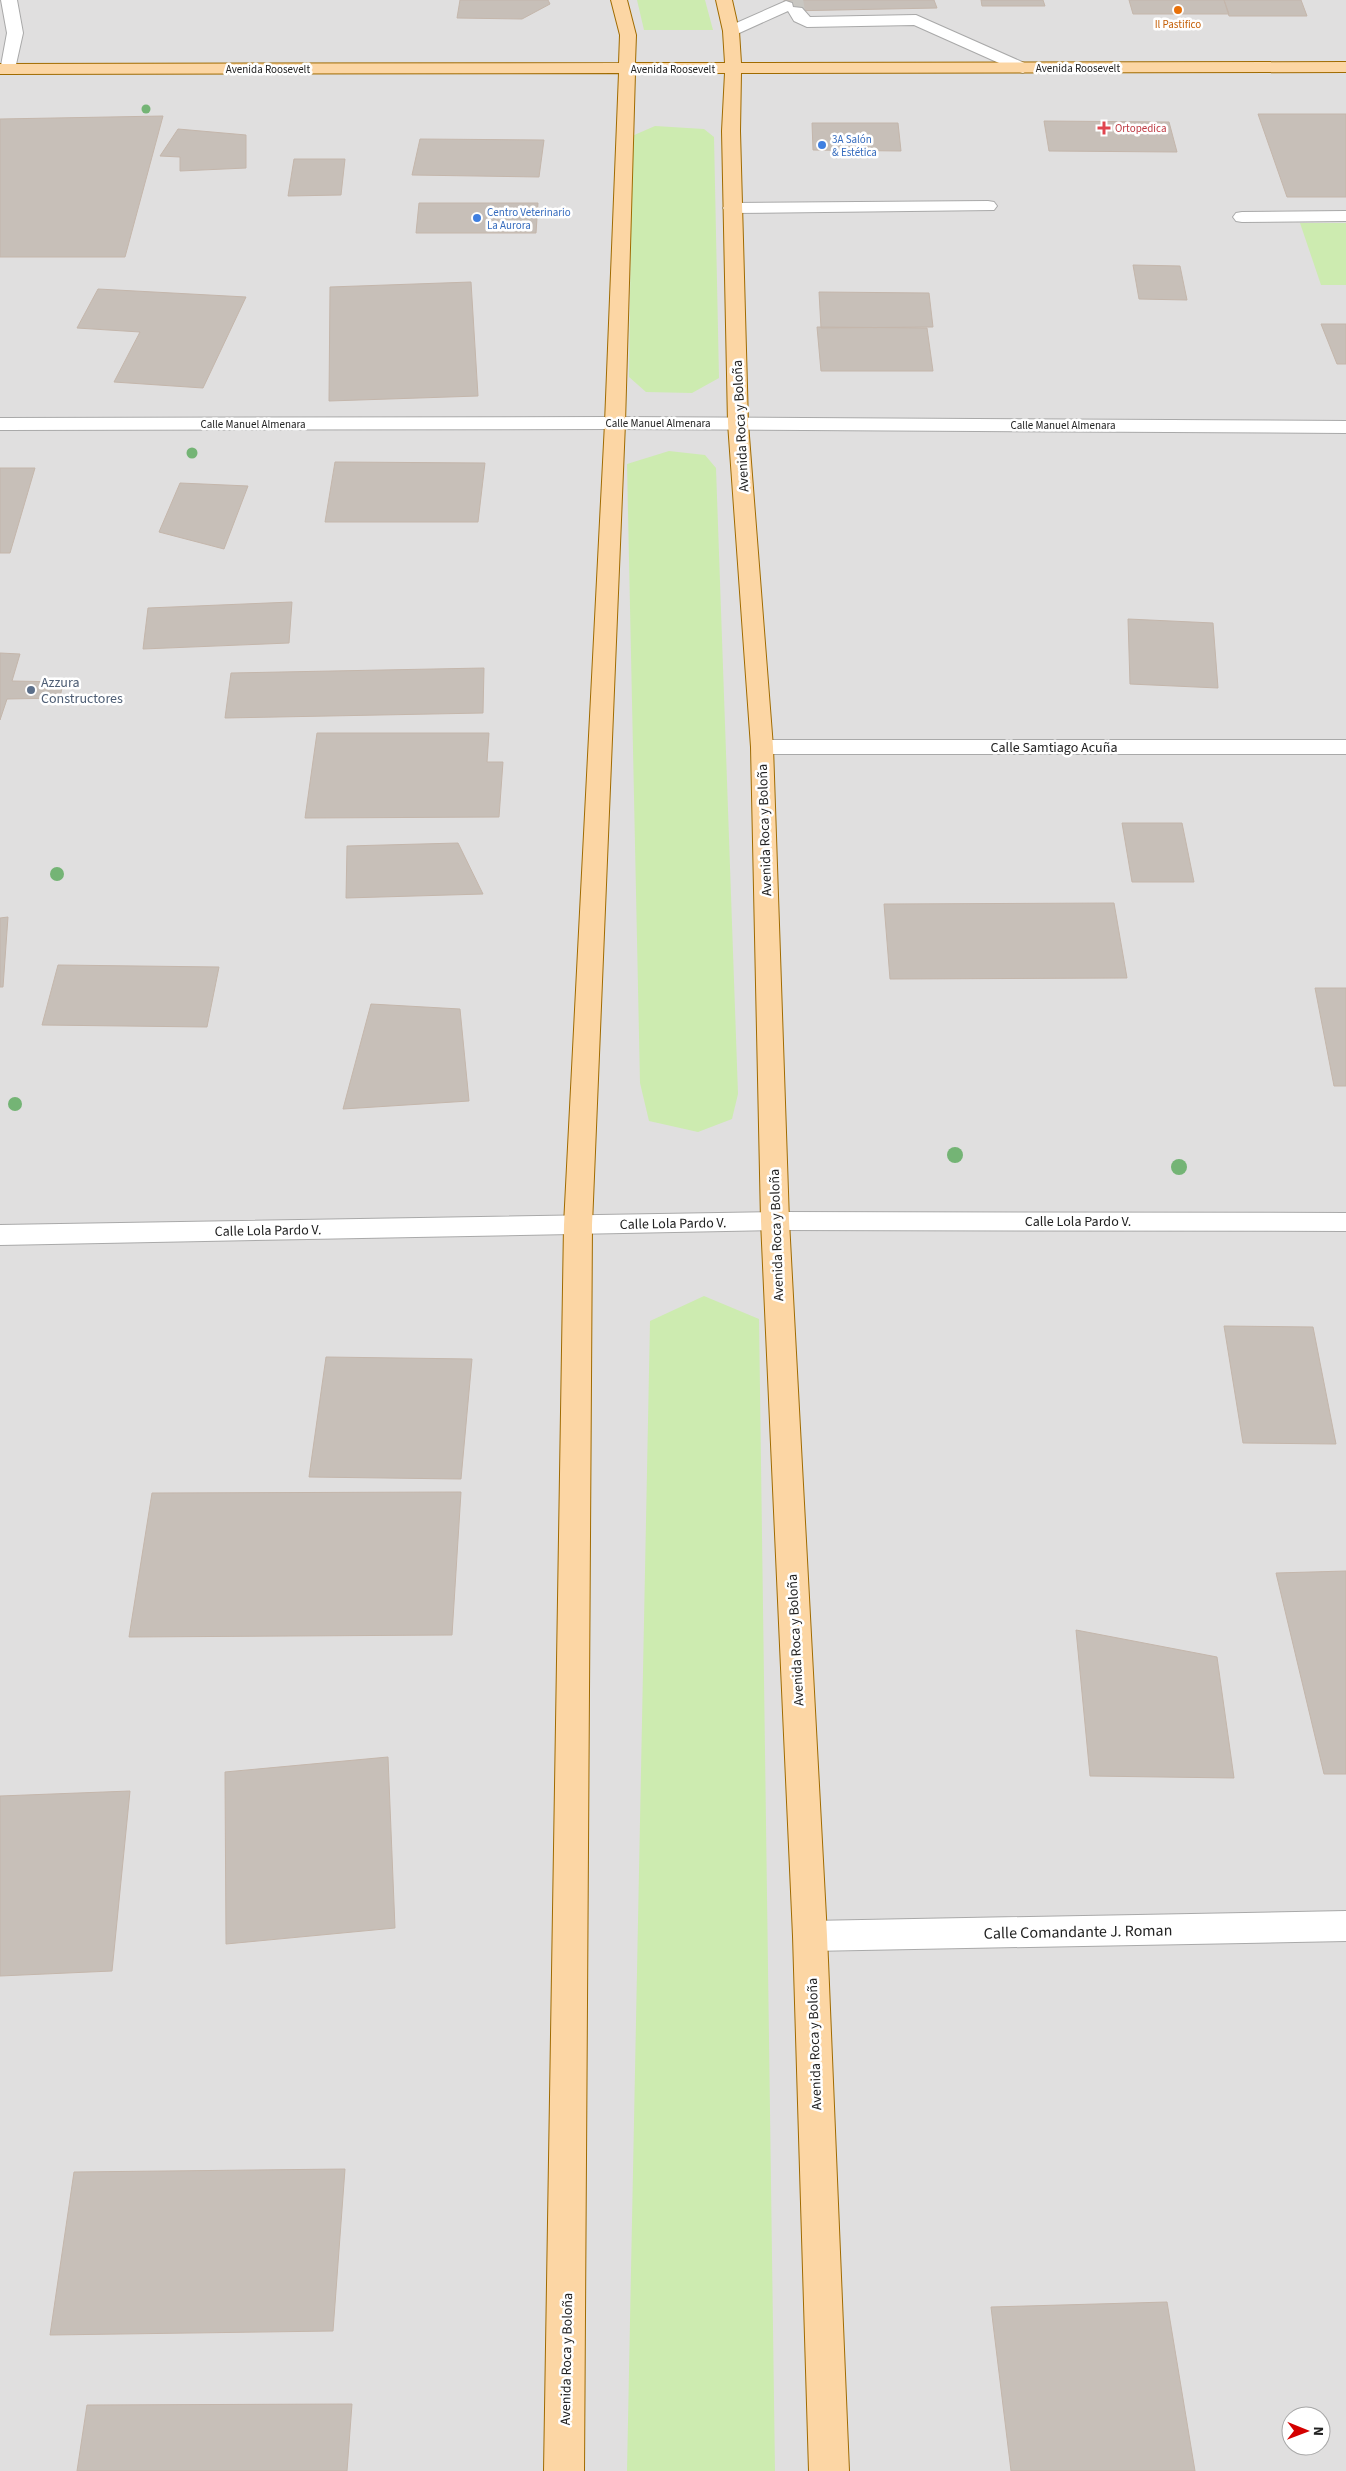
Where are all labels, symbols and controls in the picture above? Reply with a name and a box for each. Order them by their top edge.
marker: Il Pastifico [1172,4,1184,16]
place label: Il Pastifico [1155,17,1201,32]
street label: Avenida Roosevelt [1036,61,1120,76]
street label: Avenida Roosevelt [226,62,310,77]
street label: Avenida Roosevelt [631,62,715,77]
marker: Ortopedica [1097,121,1111,135]
place label: Ortopedica [1115,121,1166,136]
place label: 3A Salón & Estética [832,132,877,160]
marker: 3A Salón & Estética [816,139,828,151]
place label: Centro Veterinario La Aurora [487,205,571,233]
marker: Centro Veterinario La Aurora [471,212,483,224]
street label: Avenida Roca y Boloña [728,359,754,492]
street label: Calle Manuel Almenara [605,416,711,431]
street label: Calle Manuel Almenara [200,417,306,432]
street label: Calle Manuel Almenara [1010,418,1116,433]
place label: Azzura Constructores [41,673,123,709]
marker: Azzura Constructores [25,684,37,696]
street label: Calle Samtiago Acuña [991,738,1117,758]
street label: Avenida Roca y Boloña [753,764,777,896]
street label: Avenida Roca y Boloña [765,1169,789,1301]
street label: Calle Lola Pardo V. [1025,1212,1131,1232]
street label: Calle Lola Pardo V. [620,1213,727,1235]
street label: Calle Lola Pardo V. [215,1220,322,1242]
street label: Avenida Roca y Boloña [783,1573,809,1706]
street label: Calle Comandante J. Roman [984,1919,1172,1945]
street label: Avenida Roca y Boloña [803,1978,827,2110]
street label: Avenida Roca y Boloña [556,2293,578,2425]
north arrow [1281,2406,1331,2456]
text: N [1308,2426,1328,2436]

